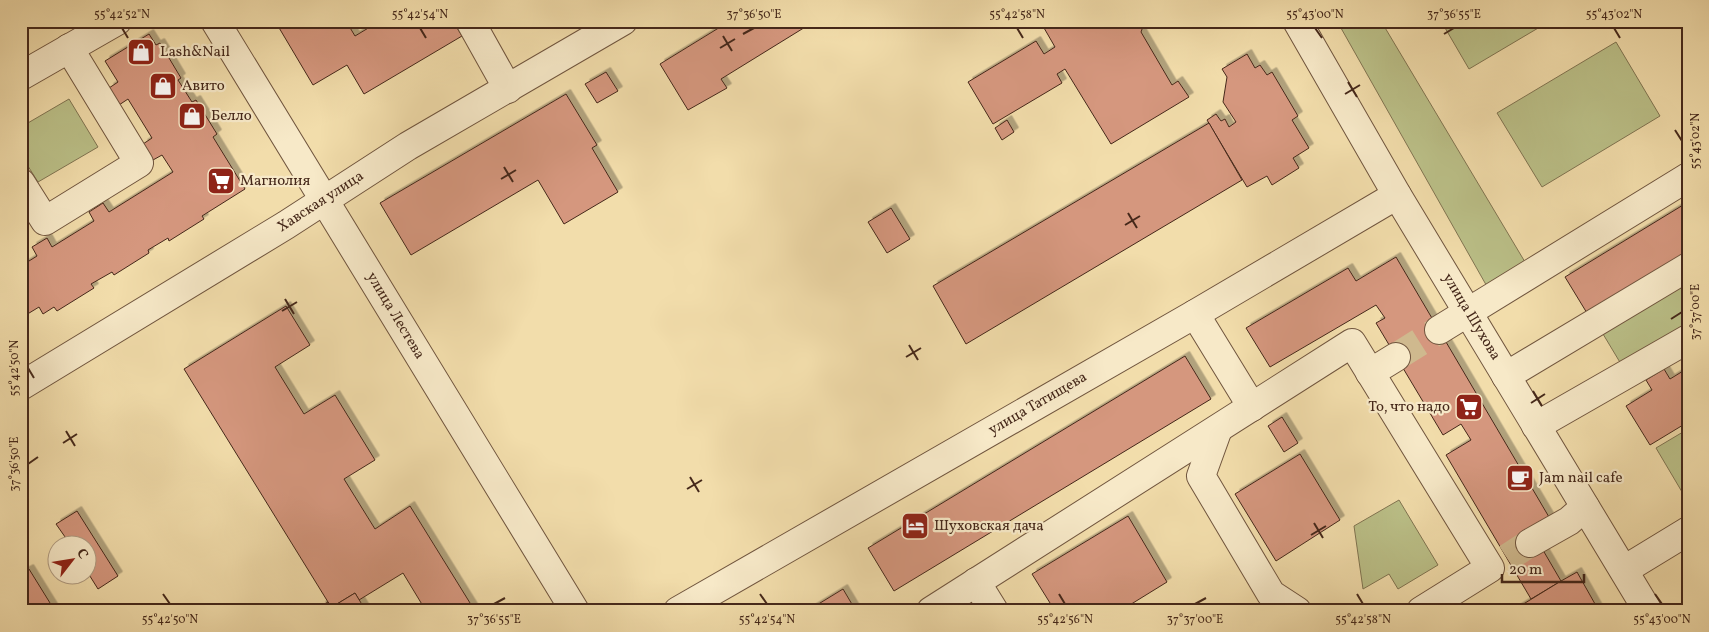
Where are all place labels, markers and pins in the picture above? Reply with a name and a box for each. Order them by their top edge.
shop icon: Lash&Nail [126,37,156,67]
place label: Lash&Nail [160,42,230,63]
shop icon: Авито [148,71,178,101]
place label: Авито [182,76,225,97]
shop icon: Белло [177,101,207,131]
place label: Белло [211,106,252,127]
supermarket icon: Магнолия [206,166,236,196]
place label: Магнолия [240,171,310,192]
supermarket icon: То, что надо [1454,392,1484,422]
place label: То, что надо [1368,397,1450,418]
cafe icon: Jam nail cafe [1505,463,1535,493]
place label: Jam nail cafe [1539,468,1623,489]
hotel icon: Шуховская дача [900,511,930,541]
place label: Шуховская дача [934,516,1044,537]

